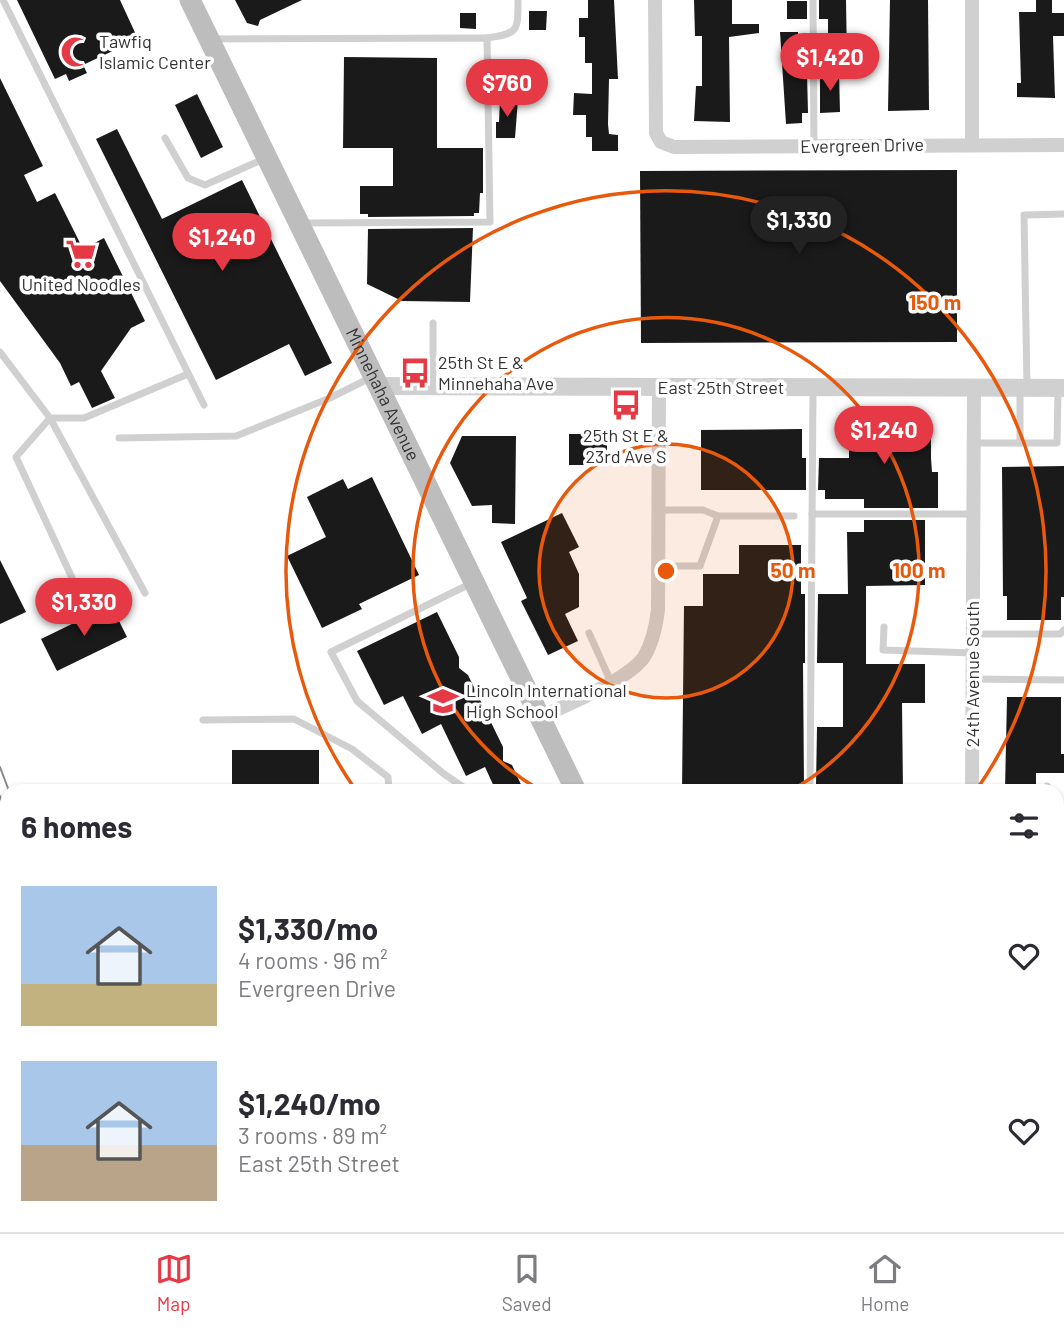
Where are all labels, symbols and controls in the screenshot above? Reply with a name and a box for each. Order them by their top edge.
place label: Tawfiq Islamic Center [99,30,211,73]
pin: $1,420 [773,34,887,93]
mosque icon: Tawfiq Islamic Center [59,35,93,69]
text: $1,420 [796,42,864,70]
pin: $760 [466,60,548,119]
text: $760 [482,68,532,96]
street label: Evergreen Drive [800,133,924,157]
pin: $1,330 [742,196,856,256]
text: $1,330 [766,205,832,233]
pin: $1,240 [165,214,279,273]
text: $1,240 [188,222,256,250]
supermarket icon: United Noodles [64,237,98,271]
place label: United Noodles [21,273,141,295]
text: 150 m [909,289,961,314]
street label: Minnehaha Avenue [342,324,425,464]
place label: 25th St E & Minnehaha Ave [438,351,554,394]
bus stop icon: 25th St E & Minnehaha Ave [398,356,432,390]
street label: East 25th Street [658,376,784,398]
bus stop icon: 25th St E & 23rd Ave S [609,388,643,422]
pin: $1,240 [827,406,941,466]
text: $1,240 [850,415,918,443]
place label: 25th St E & 23rd Ave S [583,424,669,467]
text: 50 m [770,557,816,582]
text: 100 m [892,557,946,582]
centre of rings [654,559,678,583]
pin: $1,330 [27,578,141,638]
text: $1,330 [51,587,117,615]
street label: 24th Avenue South [961,601,983,747]
place label: Lincoln International High School [466,679,627,722]
school or university icon: Lincoln International High School [426,684,460,718]
icon: filters [1005,807,1043,845]
text: 6 homes [21,808,132,844]
text: $1,330/mo [238,910,378,946]
icon: home [77,914,161,998]
icon: heart [1005,937,1043,975]
text: 4 rooms · 96 m² [238,946,388,974]
text: Evergreen Drive [238,974,396,1002]
text: $1,240/mo [238,1085,381,1121]
icon: home [77,1089,161,1173]
icon: heart [1005,1112,1043,1150]
text: 3 rooms · 89 m² [238,1121,387,1149]
text: East 25th Street [238,1149,400,1177]
tab: Map [155,1250,193,1315]
tab: Saved [502,1250,552,1315]
tab: Home [861,1250,909,1315]

